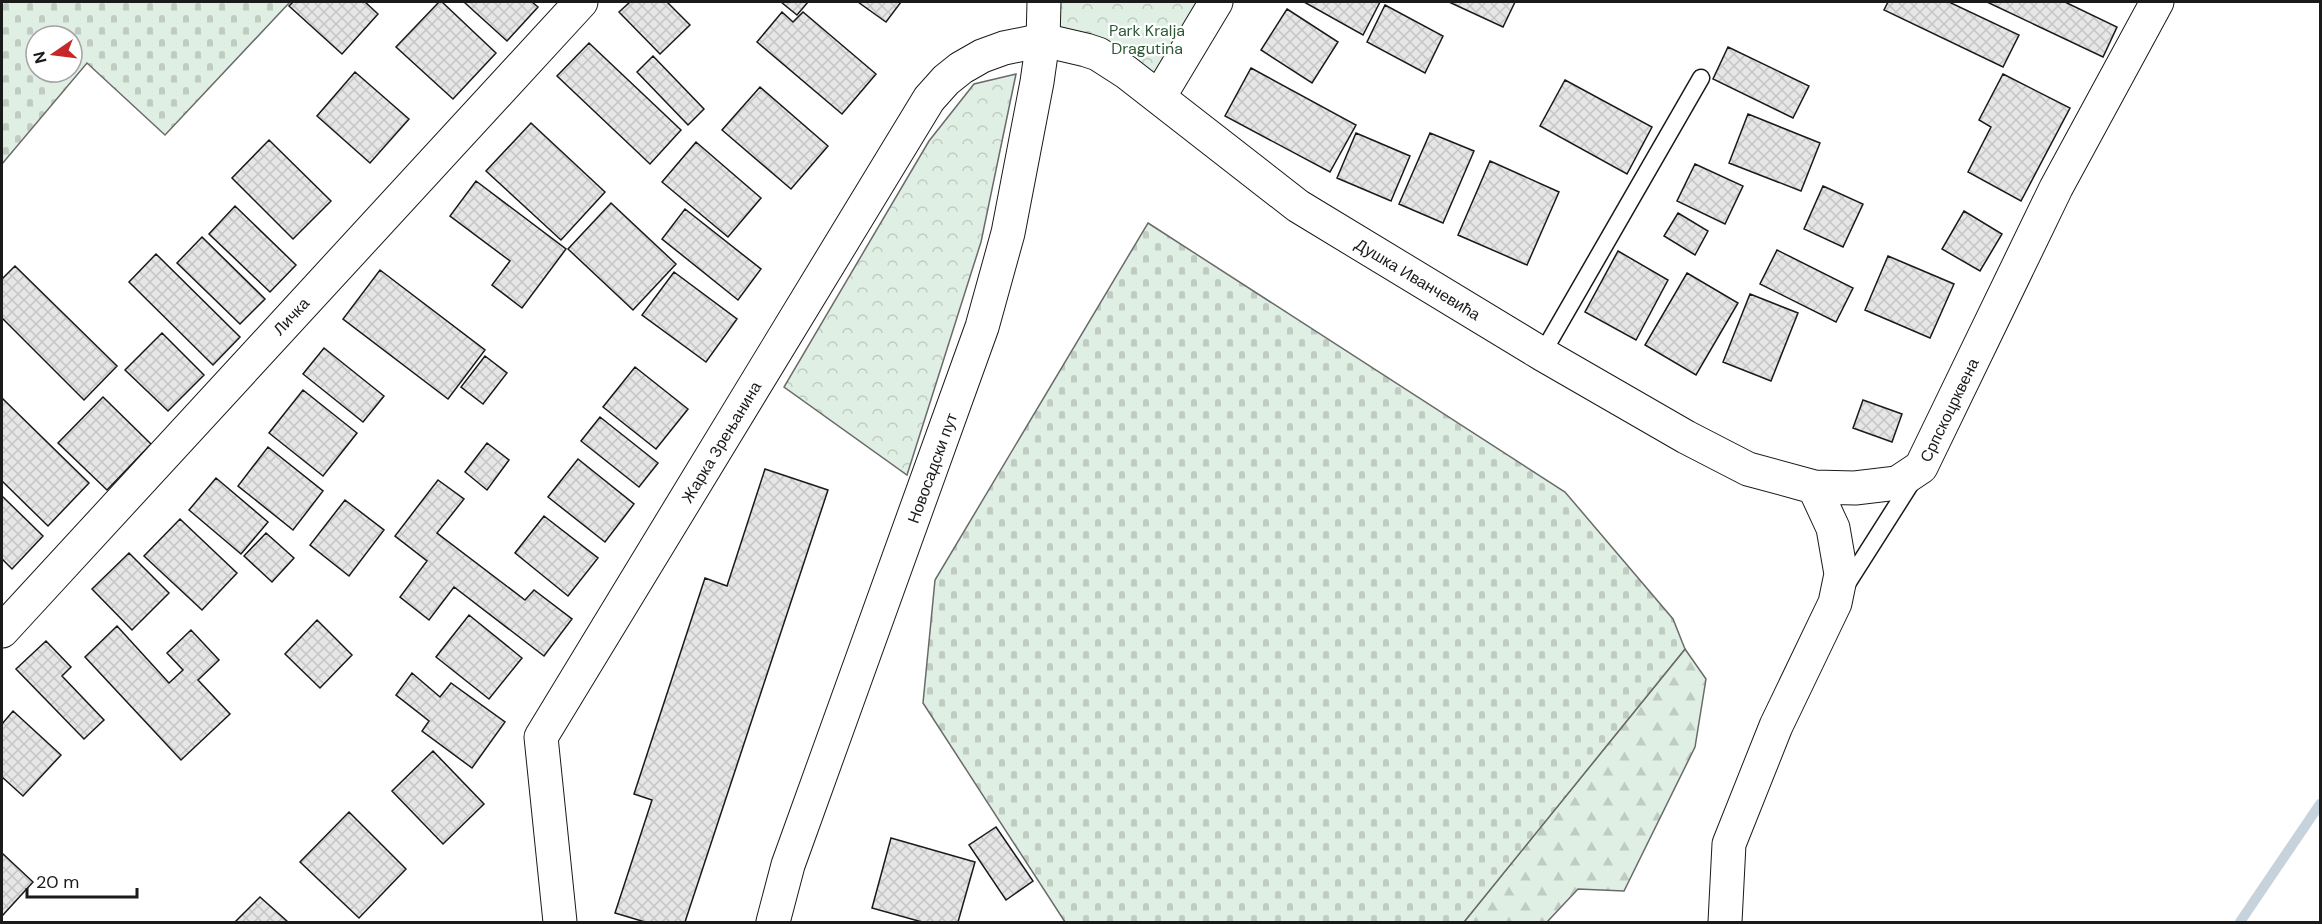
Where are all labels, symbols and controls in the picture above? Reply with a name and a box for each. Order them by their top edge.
park label: Park Kralja Dragutina [1109,20,1185,59]
north arrow [24,24,84,84]
text: N [28,49,52,66]
street label: Душка Иванчевића [1351,234,1484,325]
street label: Личка [269,293,314,340]
street label: Српскоцрквена [1915,355,1984,466]
street label: Жарка Зрењанина [677,378,766,507]
street label: Новосадски пут [903,409,962,526]
scale bar [27,861,136,899]
text: 20 m [36,870,79,894]

